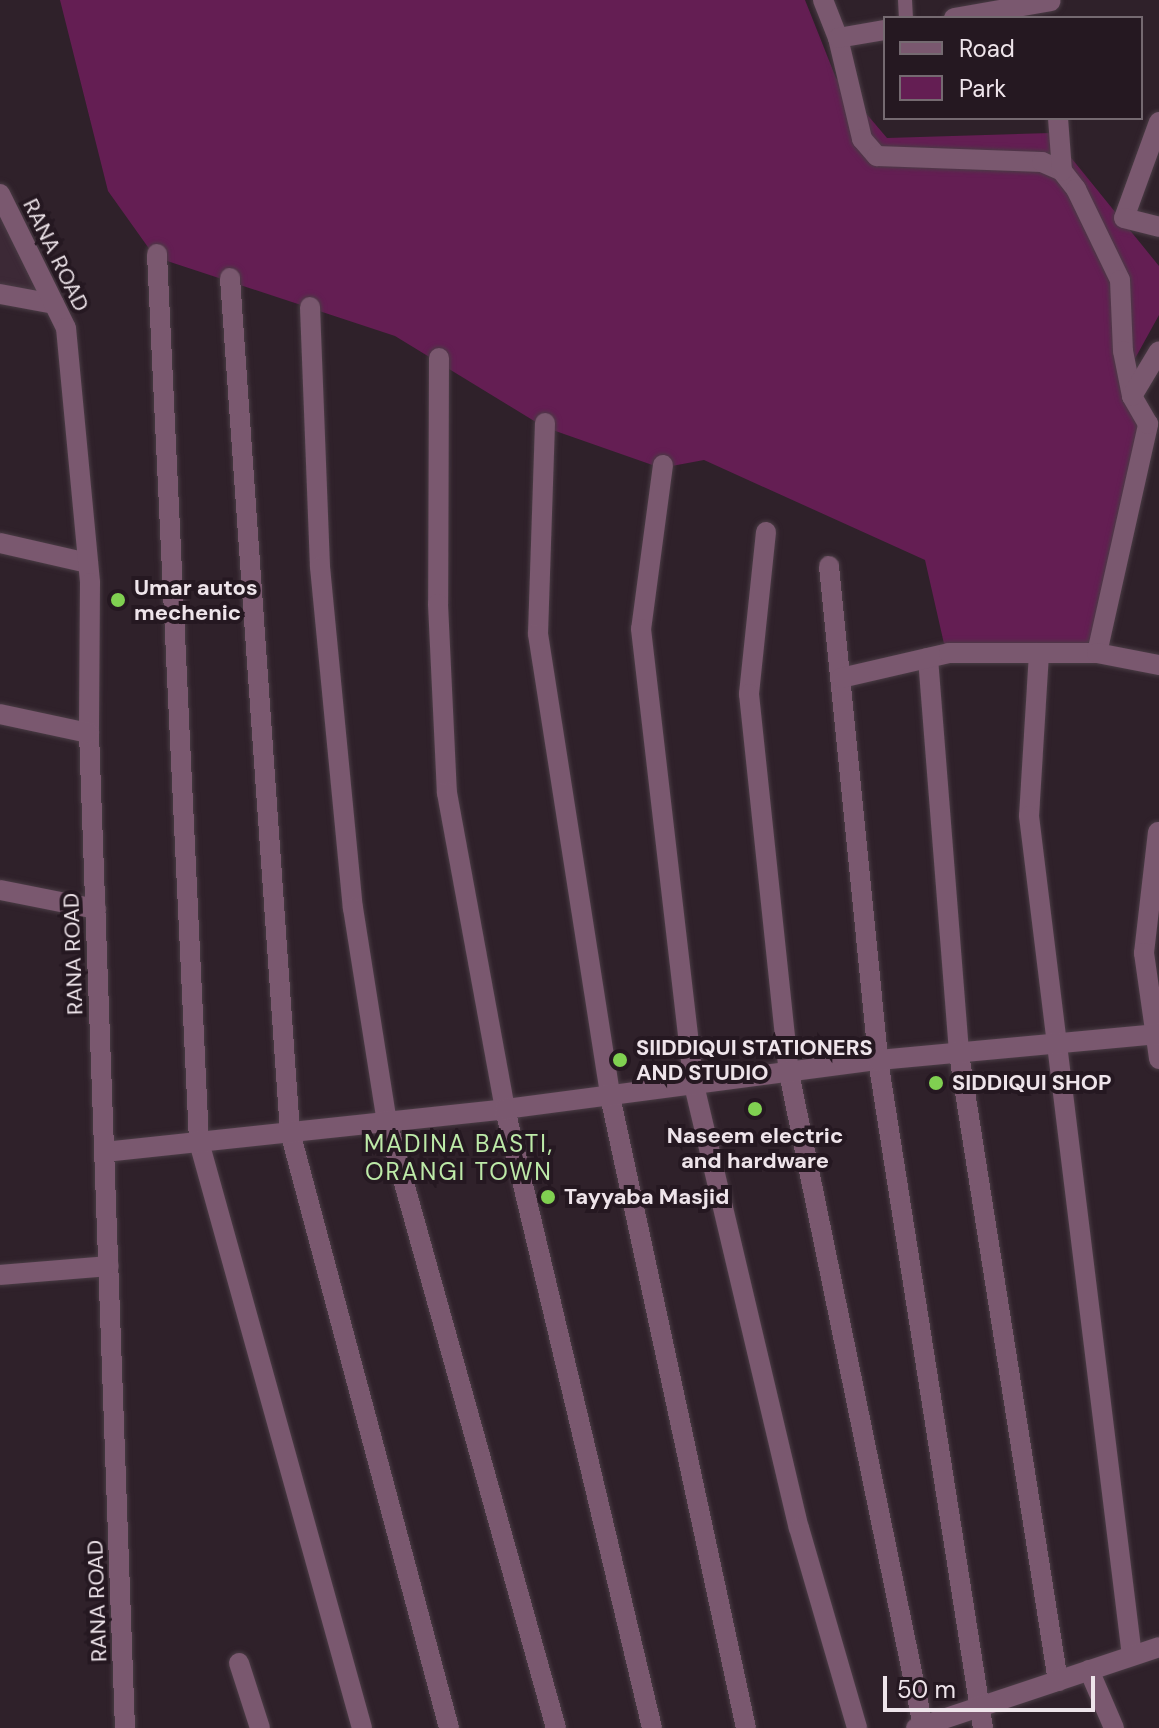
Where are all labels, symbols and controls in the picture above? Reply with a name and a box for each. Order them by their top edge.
legend [883,16,1143,120]
text: Road [959,33,1015,64]
text: Park [959,73,1006,104]
street label: RANA ROAD [17,194,95,316]
place label: Umar autos mechenic [134,574,258,626]
marker: Umar autos mechenic [109,591,127,609]
street label: RANA ROAD [58,893,88,1015]
place label: SIIDDIQUI STATIONERS AND STUDIO [636,1034,873,1086]
marker: SIIDDIQUI STATIONERS AND STUDIO [611,1051,629,1069]
place label: SIDDIQUI SHOP [952,1070,1112,1096]
marker: SIDDIQUI SHOP [927,1074,945,1092]
marker: Naseem electric and hardware [746,1100,764,1118]
place label: Naseem electric and hardware [667,1122,843,1174]
district label: MADINA BASTI, ORANGI TOWN [364,1130,554,1186]
place label: Tayyaba Masjid [564,1184,729,1210]
marker: Tayyaba Masjid [539,1188,557,1206]
street label: RANA ROAD [82,1540,112,1662]
scale bar [887,1660,1099,1710]
text: 50 m [897,1674,956,1705]

